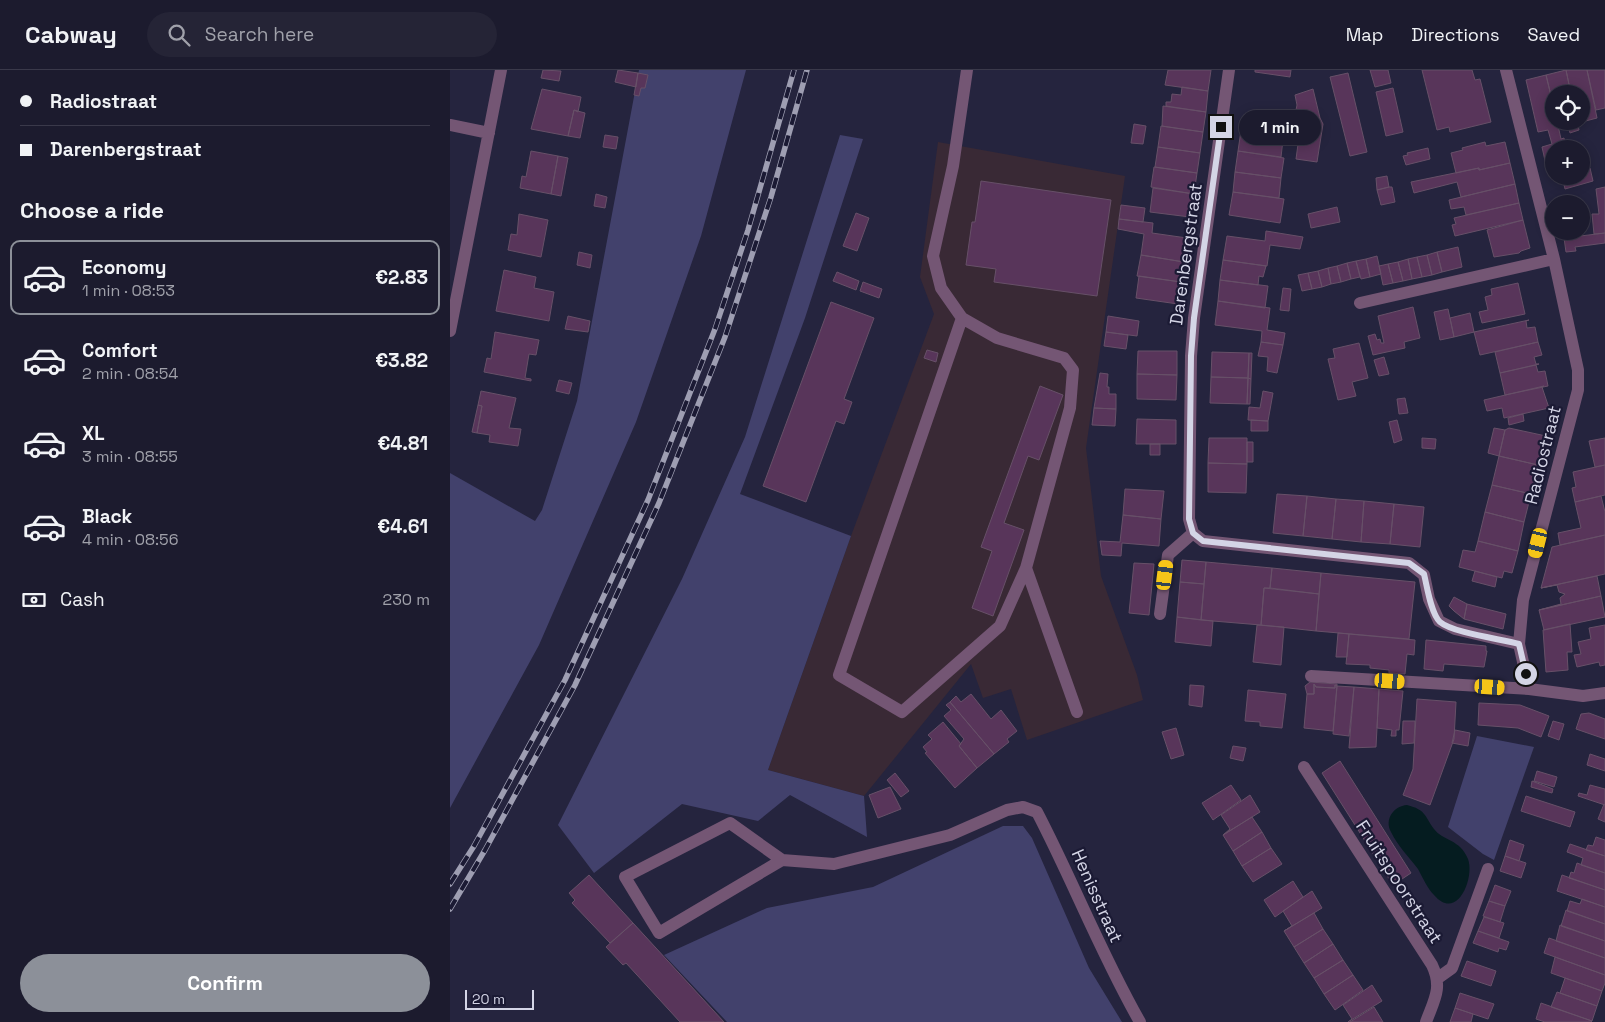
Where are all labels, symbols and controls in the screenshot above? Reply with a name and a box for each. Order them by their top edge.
search box [147,12,497,57]
text: Cabway [25,19,117,50]
icon: search [165,21,193,49]
text: Search here [205,22,314,47]
text: Map [1346,23,1383,46]
text: Directions [1411,23,1500,46]
text: Saved [1528,23,1580,46]
map controls [1545,85,1590,240]
button: locate [1545,85,1590,130]
text: Radiostraat [50,89,157,114]
callout: 1 min [1238,110,1321,144]
route end [1210,116,1232,138]
text: 1 min [1260,117,1300,138]
text: Darenbergstraat [50,137,202,162]
button: + [1545,140,1590,185]
street label: Darenbergstraat [1164,181,1207,326]
button: − [1545,195,1590,240]
text: Choose a ride [20,196,164,224]
icon: car [22,255,67,300]
text: Economy [82,255,166,280]
text: €2.83 [375,265,428,290]
text: 1 min · 08:53 [82,280,175,301]
icon: car [22,338,67,383]
text: Comfort [82,338,158,363]
text: €3.82 [375,348,428,373]
text: 2 min · 08:54 [82,363,178,384]
street label: Radiostraat [1519,403,1566,507]
icon: car [22,421,67,466]
text: XL [82,421,105,446]
text: €4.81 [377,431,428,456]
text: 3 min · 08:55 [82,446,178,467]
icon: car [22,504,67,549]
text: Black [82,504,132,529]
text: €4.61 [377,514,428,539]
car [1527,527,1548,559]
text: 4 min · 08:56 [82,529,178,550]
car [1155,559,1174,591]
icon: cash [20,586,48,614]
text: Cash [60,587,105,612]
text: 230 m [383,589,430,610]
route start [1515,663,1537,685]
car [1374,672,1405,690]
car [1474,678,1505,696]
street label: Fruitspoorstraat [1351,816,1448,948]
street label: Henisstraat [1067,846,1128,946]
button: Confirm [20,954,430,1012]
scale bar [465,987,534,1010]
text: 20 m [472,990,505,1008]

